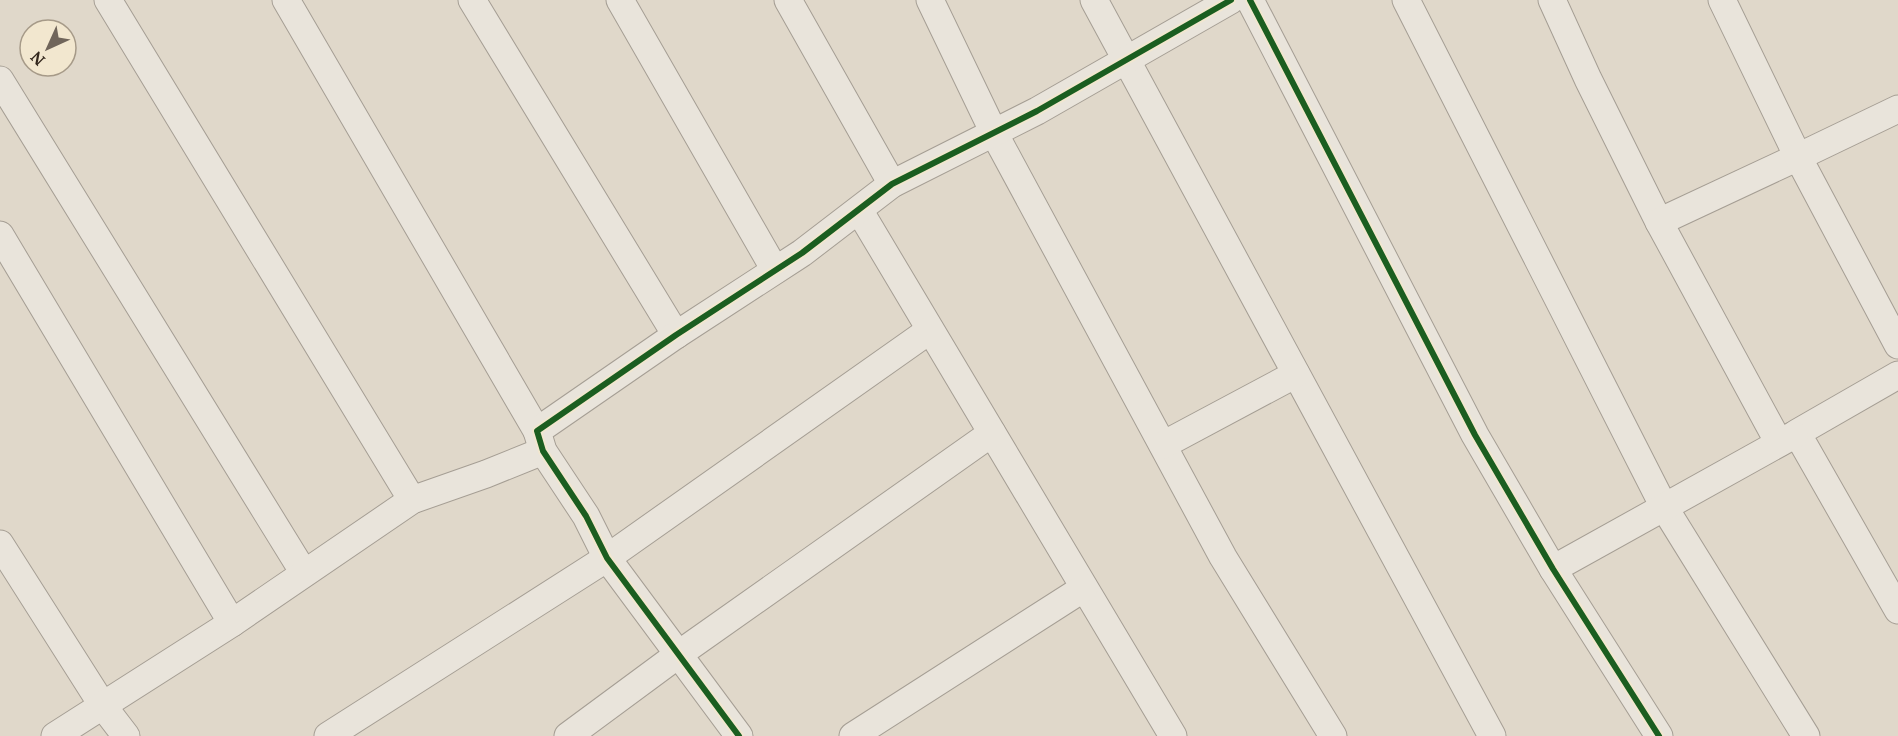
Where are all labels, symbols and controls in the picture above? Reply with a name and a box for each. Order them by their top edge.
north arrow [18,18,78,78]
text: N [25,47,49,71]

